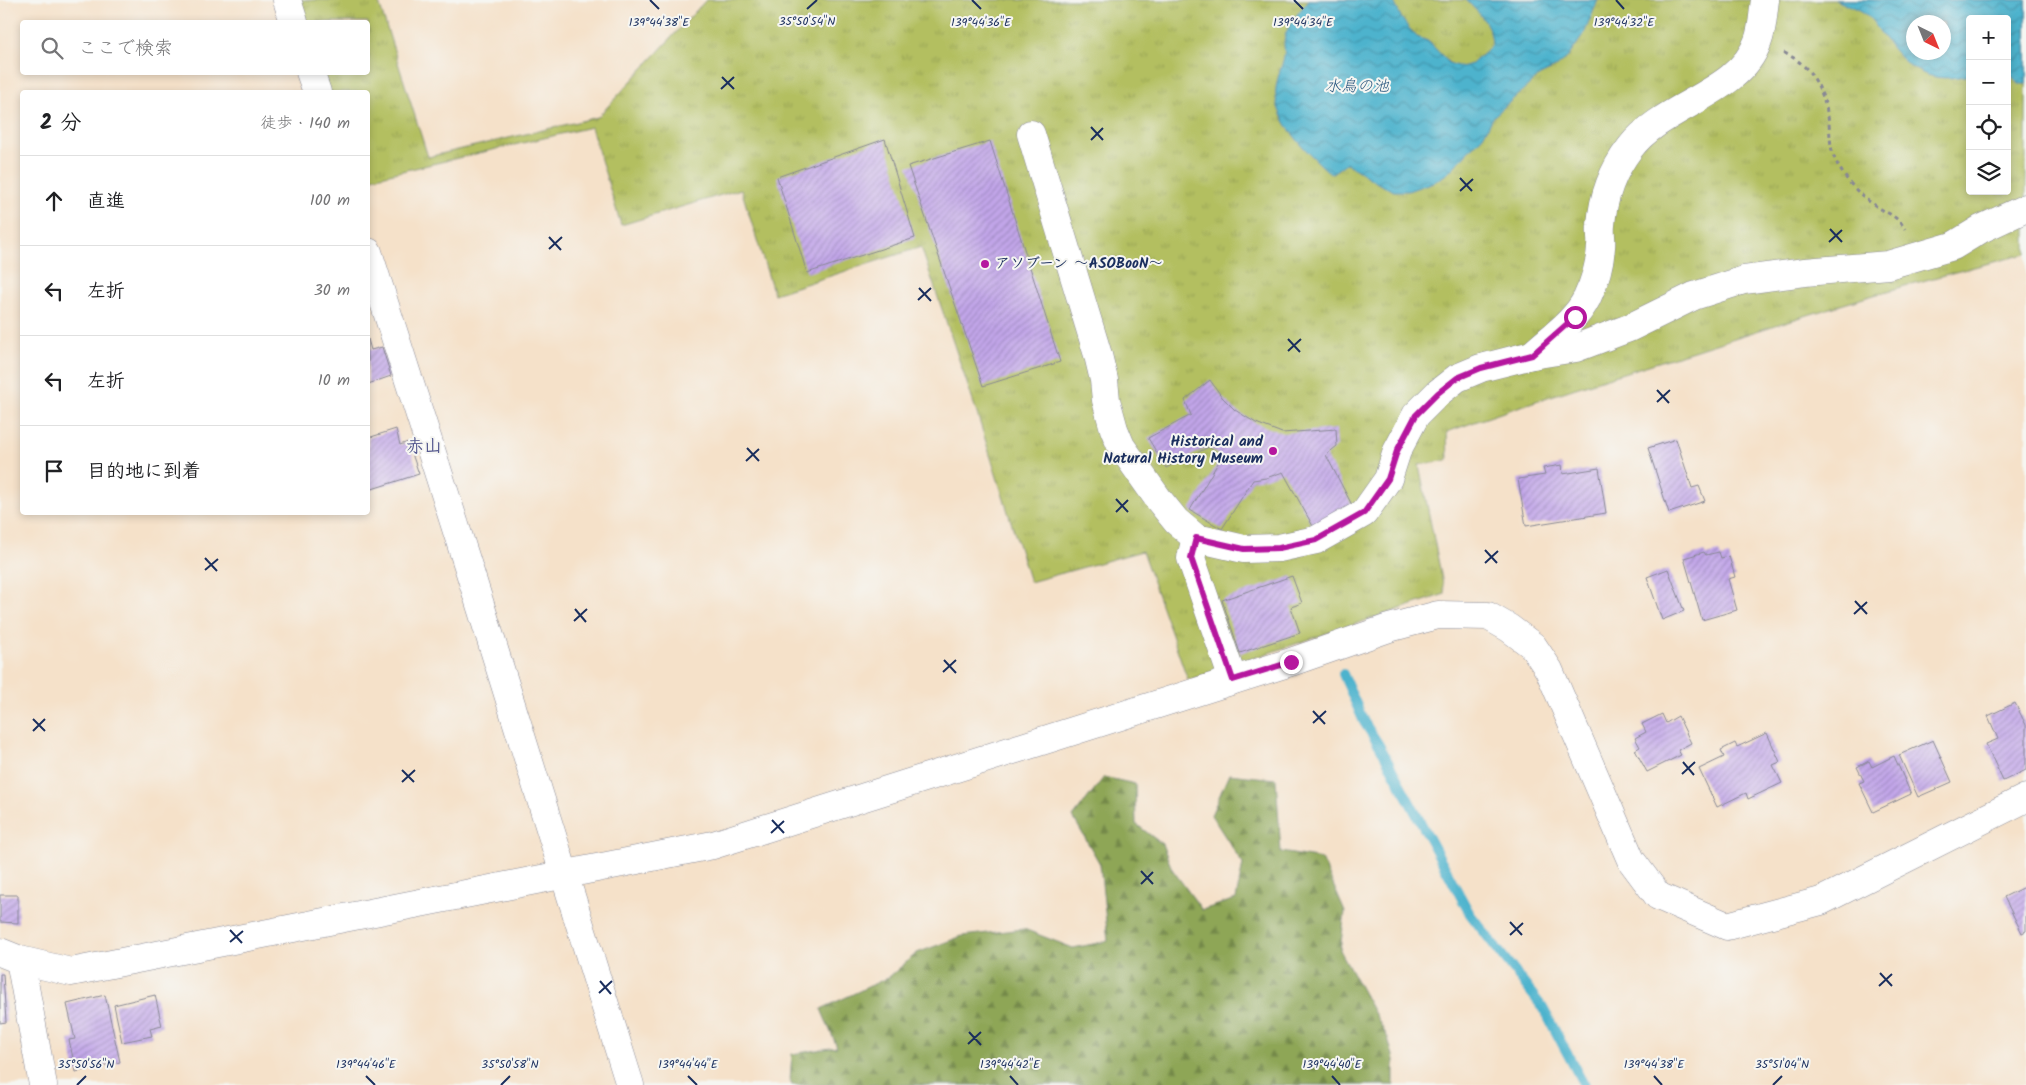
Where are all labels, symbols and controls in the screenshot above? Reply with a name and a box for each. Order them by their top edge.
text: 35°50'54"N [779,12,835,31]
text: 139°44'38"E [629,13,690,32]
text: 139°44'36"E [951,13,1012,32]
text: 139°44'34"E [1273,13,1334,32]
text: 139°44'32"E [1594,13,1655,32]
north arrow [1906,15,1951,60]
map controls [1966,15,2011,195]
button: + [1966,15,2011,60]
search box [20,20,370,75]
icon: search [38,34,66,62]
text: ここで検索 [78,34,173,64]
button: − [1966,60,2011,105]
water label: 水鳥の池 [1325,74,1390,99]
button: locate [1966,105,2011,150]
text: 2 分 [40,107,81,140]
text: 徒歩 · 140 m [260,111,350,136]
button: layers [1966,150,2011,195]
icon: ahead [40,187,68,215]
text: 直進 [87,187,125,217]
text: 100 m [310,188,350,213]
place label: アソブーン ～ASOBooN～ [995,252,1163,276]
marker: アソブーン ～ASOBooN～ [979,258,991,270]
icon: left [40,277,68,305]
text: 左折 [87,277,125,307]
text: 30 m [314,278,350,303]
route start [1564,306,1587,329]
icon: left [40,367,68,395]
text: 左折 [87,367,125,397]
text: 10 m [318,368,350,393]
place label: Historical and Natural History Museum [1103,430,1264,471]
district label: 赤山 [406,433,442,462]
marker: Historical and Natural History Museum [1267,445,1279,457]
icon: arrive [40,457,68,485]
text: 目的地に到着 [87,457,201,487]
route end [1280,651,1303,674]
text: 35°50'56"N [58,1055,114,1074]
text: 139°44'46"E [336,1055,397,1074]
text: 35°50'58"N [481,1055,539,1074]
text: 139°44'44"E [658,1055,719,1074]
text: 139°44'42"E [980,1055,1041,1074]
text: 139°44'40"E [1302,1055,1363,1074]
text: 139°44'38"E [1624,1055,1685,1074]
text: 35°51'04"N [1755,1055,1809,1074]

